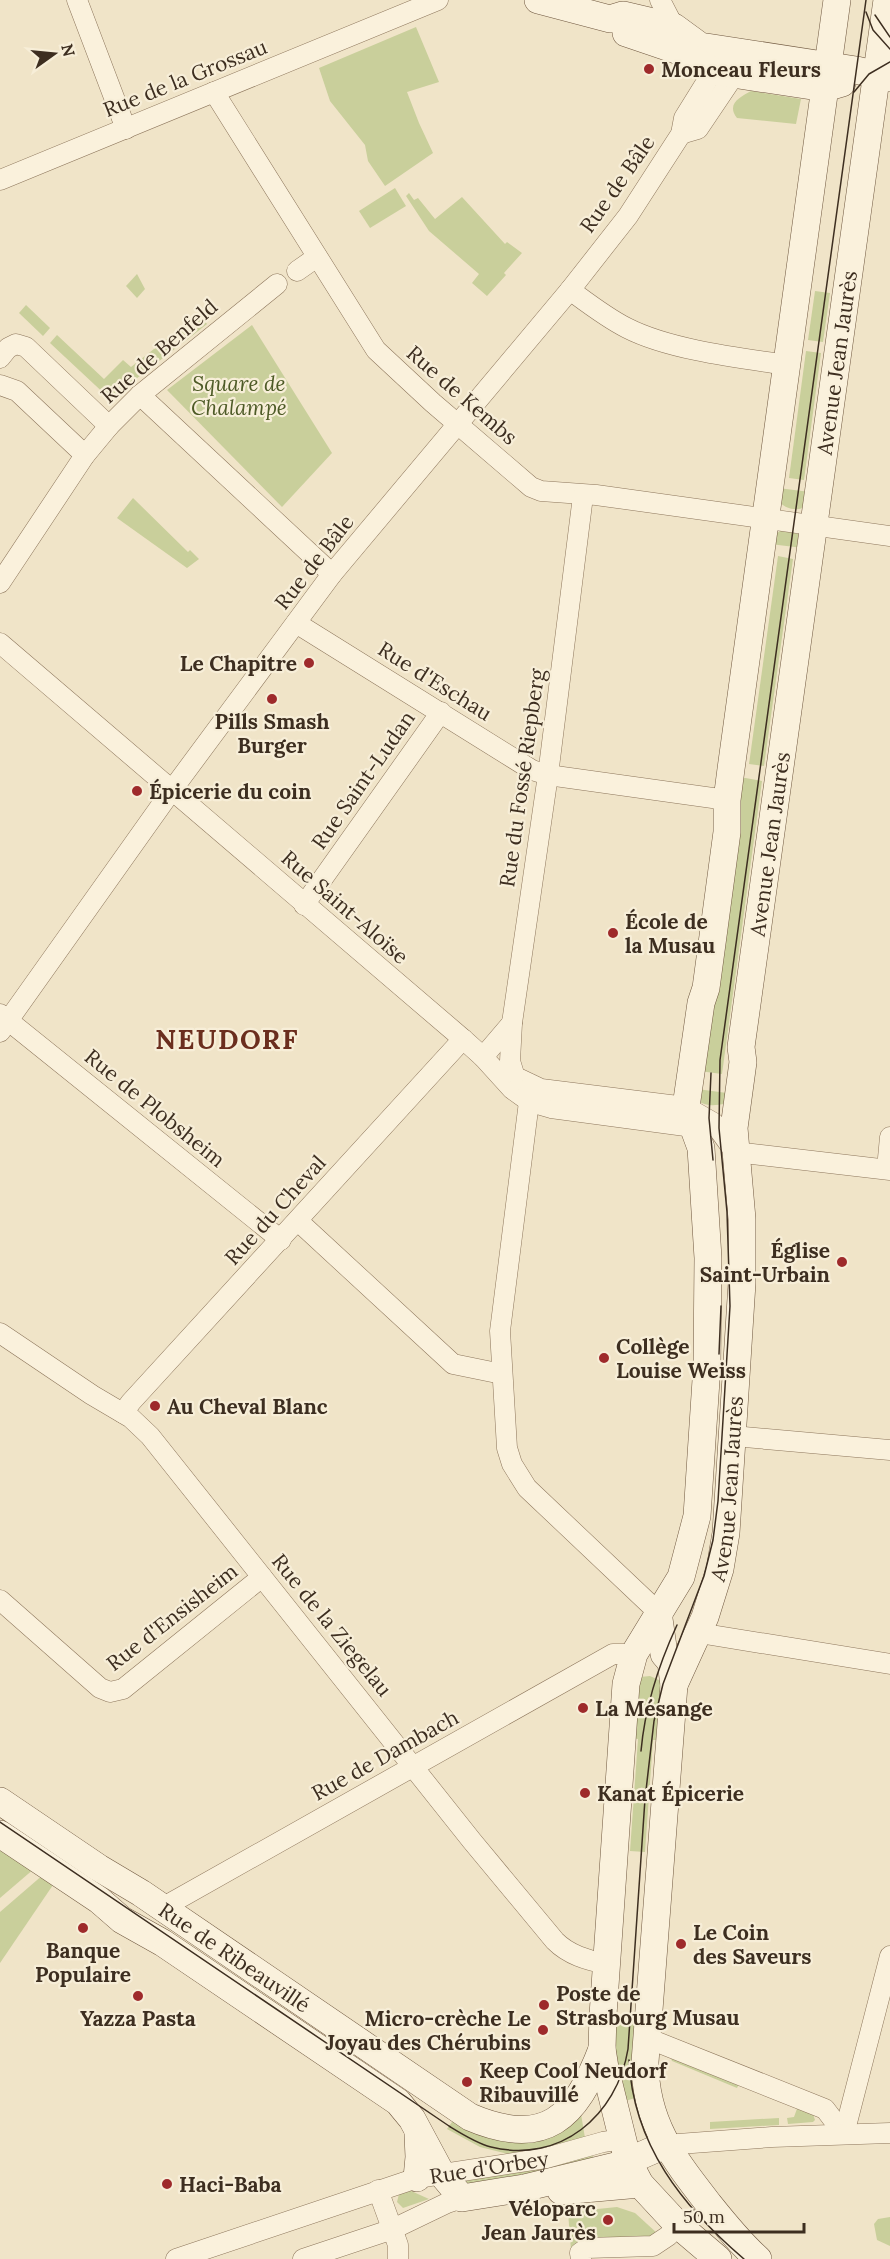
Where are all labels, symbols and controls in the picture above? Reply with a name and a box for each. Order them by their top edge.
north arrow [24,24,84,84]
street label: Rue de la Grossau [99,33,271,123]
text: N [57,42,80,59]
place label: Monceau Fleurs [661,56,821,83]
marker: Monceau Fleurs [642,62,656,76]
street label: Rue de Bâle [574,130,660,238]
street label: Avenue Jean Jaurès [810,269,863,458]
street label: Rue de Benfeld [95,293,223,409]
street label: Rue de Kembs [401,339,523,451]
park label: Square de Chalampé [191,370,287,421]
street label: Rue de Bâle [269,509,359,615]
street label: Rue d'Eschau [373,635,497,727]
place label: Le Chapitre [180,650,297,677]
marker: Le Chapitre [302,656,316,670]
street label: Rue du Fossé Riepberg [493,667,551,889]
marker: Pills Smash Burger [265,692,279,706]
street label: Rue Saint-Ludan [305,705,421,854]
place label: Pills Smash Burger [214,708,330,759]
street label: Avenue Jean Jaurès [743,750,795,939]
place label: Épicerie du coin [149,778,311,805]
marker: Épicerie du coin [130,784,144,798]
street label: Rue Saint-Aloïse [276,844,414,970]
place label: École de la Musau [625,908,715,959]
marker: École de la Musau [606,926,620,940]
district label: NEUDORF [155,1022,299,1056]
street label: Rue de Plobsheim [79,1043,231,1173]
street label: Rue du Cheval [219,1149,331,1271]
place label: Église Saint-Urbain [700,1237,830,1288]
marker: Église Saint-Urbain [835,1255,849,1269]
place label: Collège Louise Weiss [616,1333,746,1384]
marker: Collège Louise Weiss [597,1351,611,1365]
place label: Au Cheval Blanc [167,1393,328,1420]
street label: Avenue Jean Jaurès [703,1395,748,1585]
marker: Au Cheval Blanc [148,1399,162,1413]
street label: Rue de la Ziegelau [266,1548,398,1702]
street label: Rue d'Ensisheim [101,1557,243,1677]
place label: La Mésange [595,1695,713,1722]
marker: La Mésange [576,1701,590,1715]
street label: Rue de Dambach [307,1703,463,1807]
place label: Kanat Épicerie [597,1780,744,1807]
marker: Kanat Épicerie [578,1786,592,1800]
street label: Rue de Ribeauvillé [154,1896,316,2018]
place label: Le Coin des Saveurs [693,1919,811,1970]
marker: Banque Populaire [76,1921,90,1935]
place label: Banque Populaire [35,1937,131,1988]
marker: Le Coin des Saveurs [674,1937,688,1951]
place label: Poste de Strasbourg Musau [556,1980,739,2031]
marker: Yazza Pasta [131,1989,145,2003]
marker: Poste de Strasbourg Musau [537,1998,551,2012]
place label: Yazza Pasta [80,2005,196,2032]
place label: Micro-crèche Le Joyau des Chérubins [326,2005,531,2056]
marker: Micro-crèche Le Joyau des Chérubins [536,2023,550,2037]
place label: Keep Cool Neudorf Ribauvillé [479,2057,668,2108]
marker: Keep Cool Neudorf Ribauvillé [460,2075,474,2089]
street label: Rue d'Orbey [428,2144,550,2189]
place label: Haci-Baba [179,2171,282,2198]
marker: Haci-Baba [160,2177,174,2191]
place label: Véloparc Jean Jaurès [482,2195,596,2246]
scale bar [674,2196,804,2234]
text: 50 m [683,2205,725,2228]
marker: Véloparc Jean Jaurès [601,2213,615,2227]

